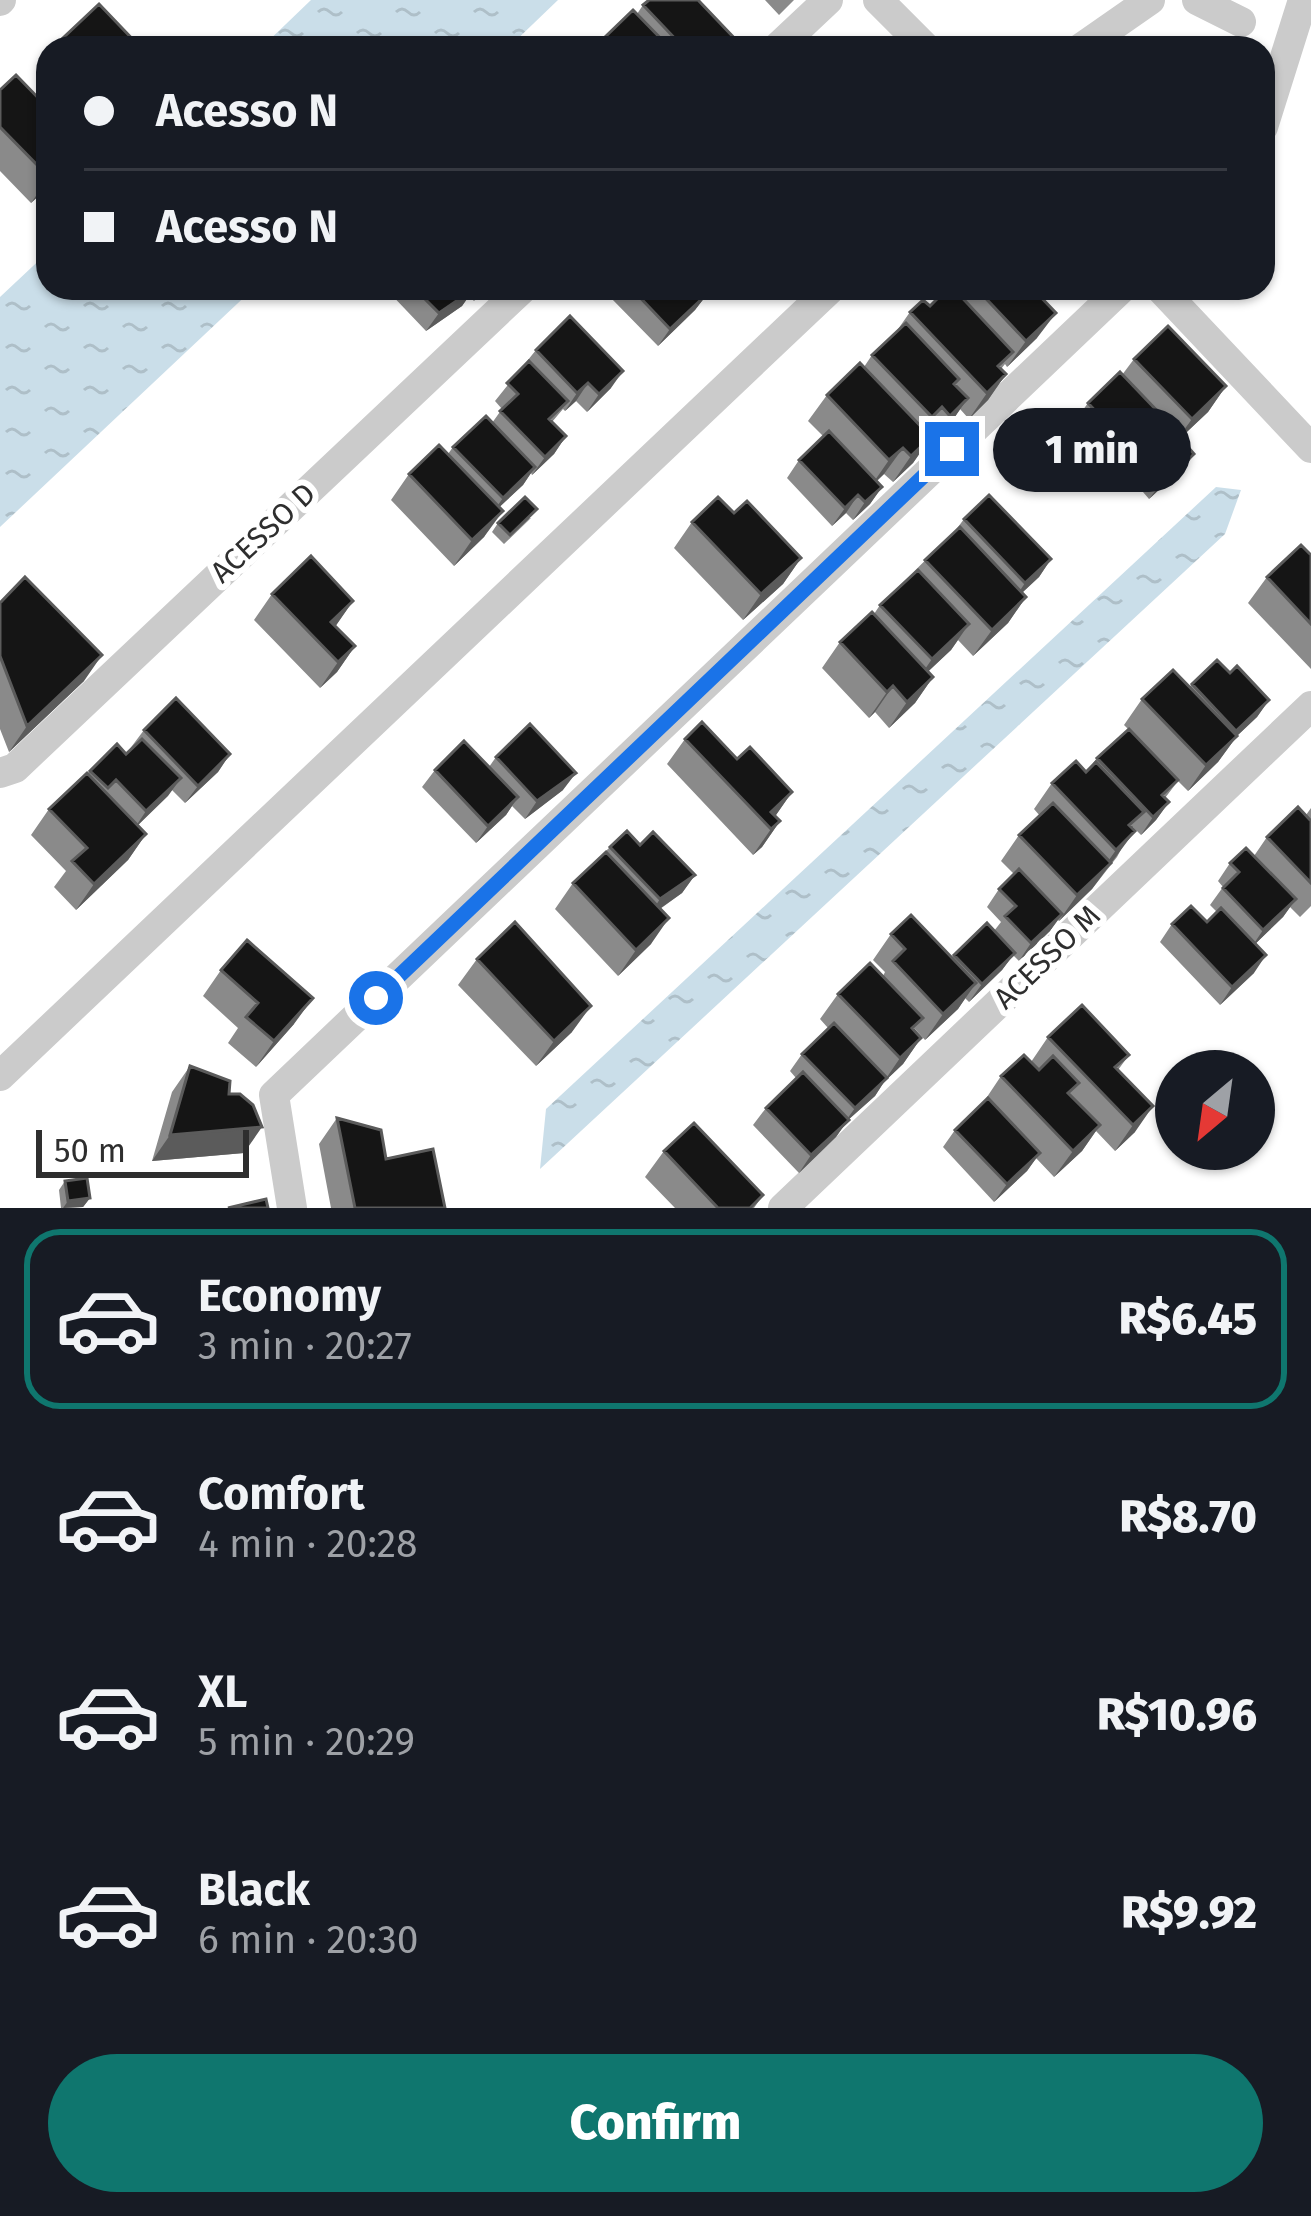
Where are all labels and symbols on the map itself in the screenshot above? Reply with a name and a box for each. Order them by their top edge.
callout: 1 min [994,407,1192,491]
route end [925,422,979,476]
street label: ACESSO D [203,476,323,590]
street label: ACESSO M [986,898,1108,1016]
route start [349,971,403,1025]
north arrow [1155,1050,1275,1170]
scale bar [36,1124,249,1177]

